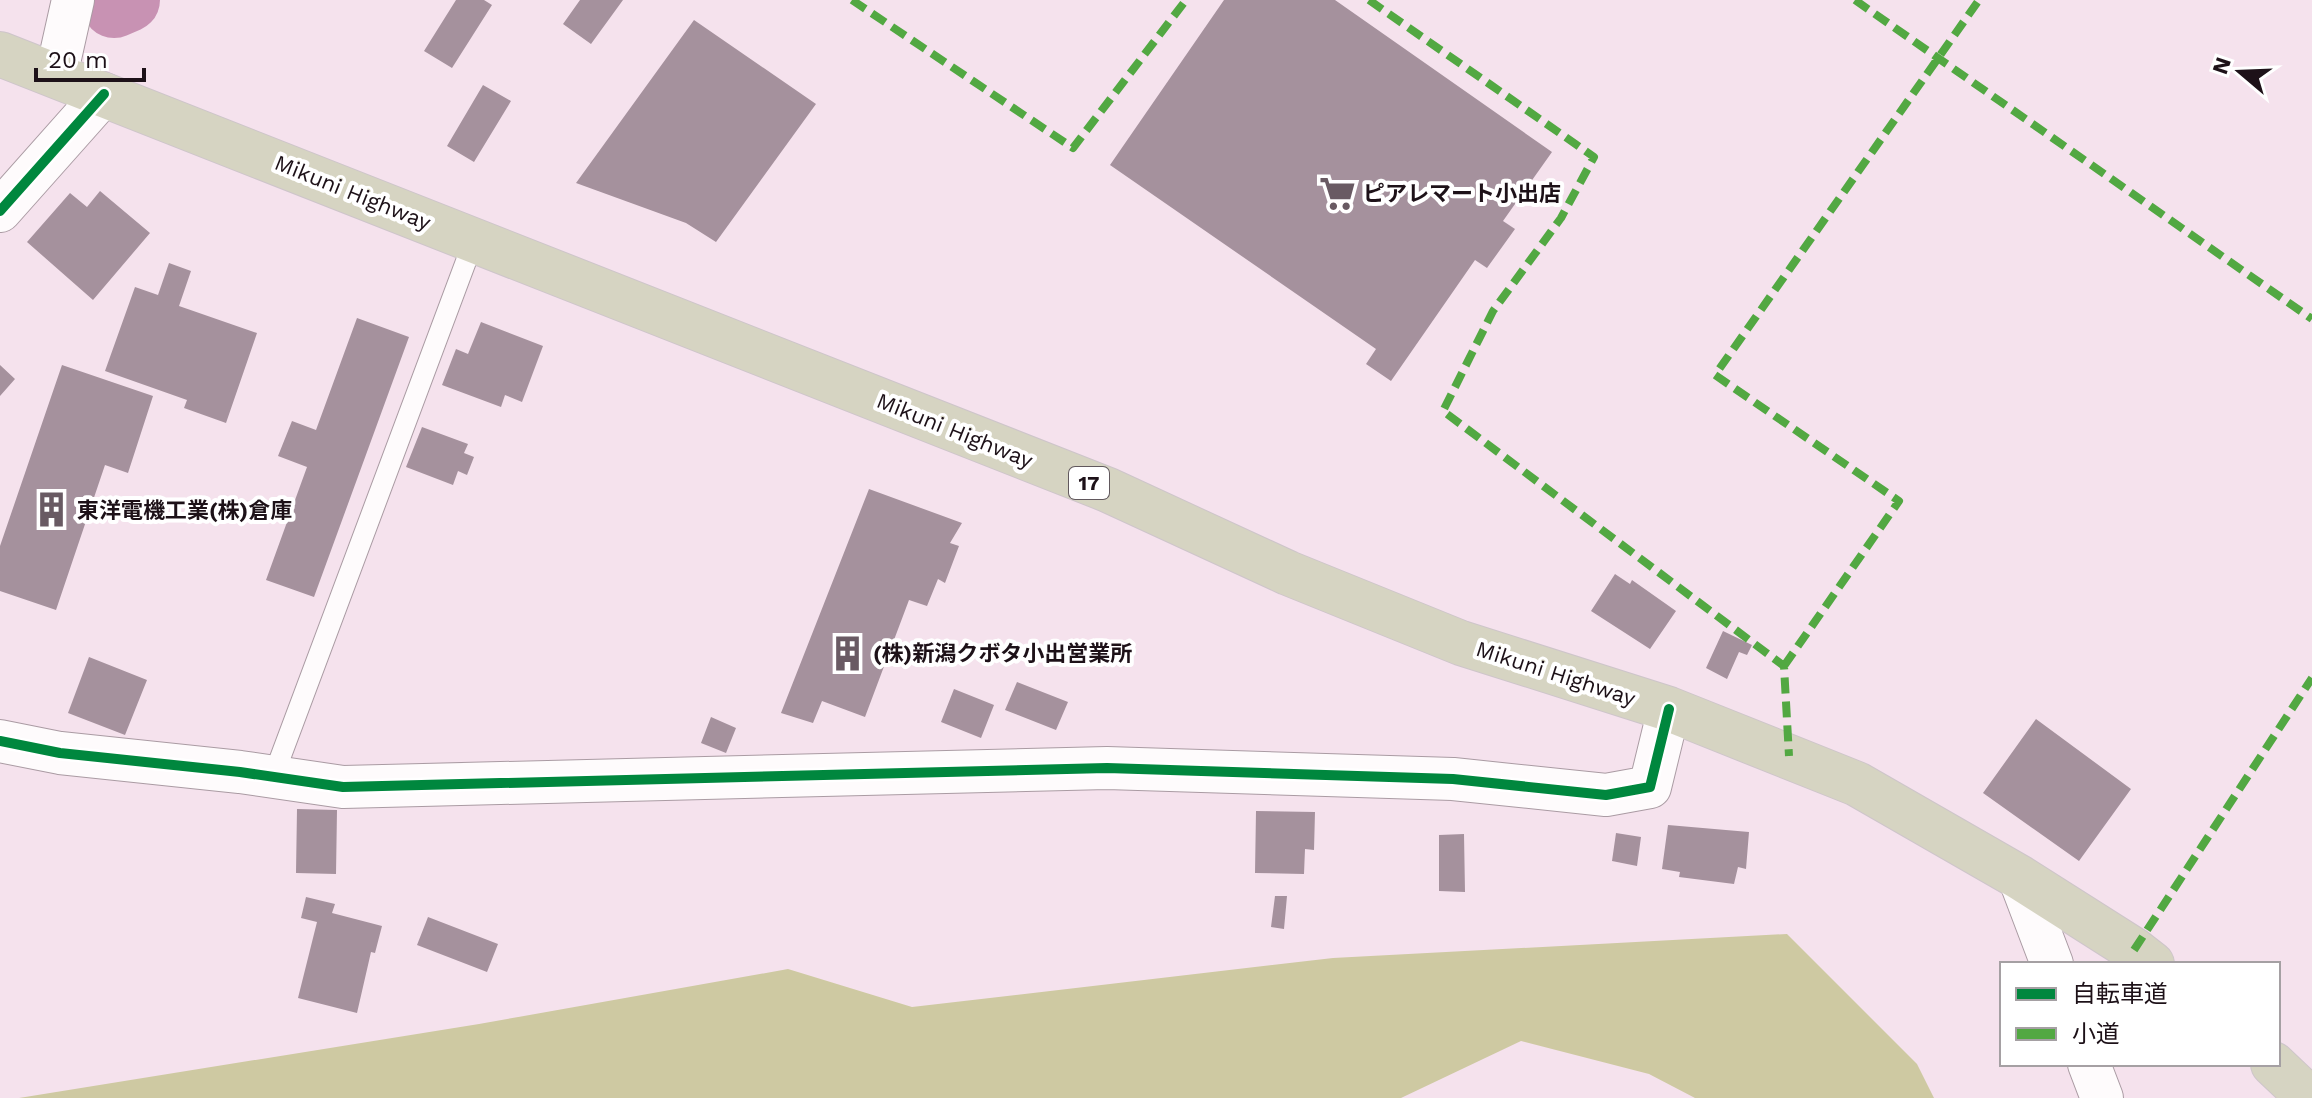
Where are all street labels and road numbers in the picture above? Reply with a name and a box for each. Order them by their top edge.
street label: Mikuni Highway [271,150,435,235]
street label: Mikuni Highway [873,388,1037,473]
road number: 17 [1069,467,1109,499]
street label: Mikuni Highway [1473,636,1639,711]

